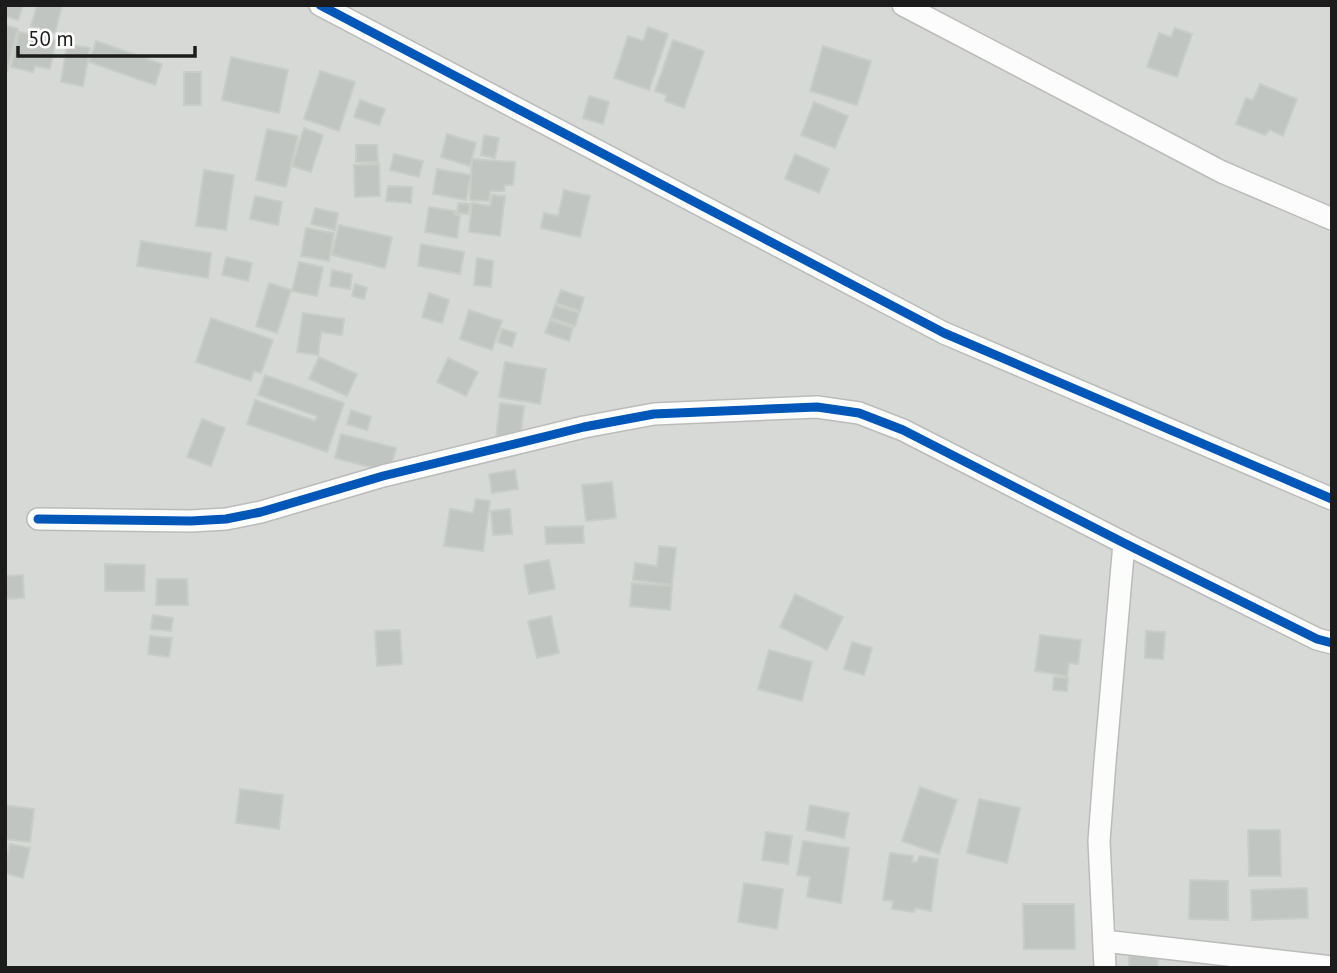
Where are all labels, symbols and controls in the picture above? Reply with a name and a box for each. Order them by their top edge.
scale bar [18,14,194,58]
text: 50 m [28,25,74,52]

